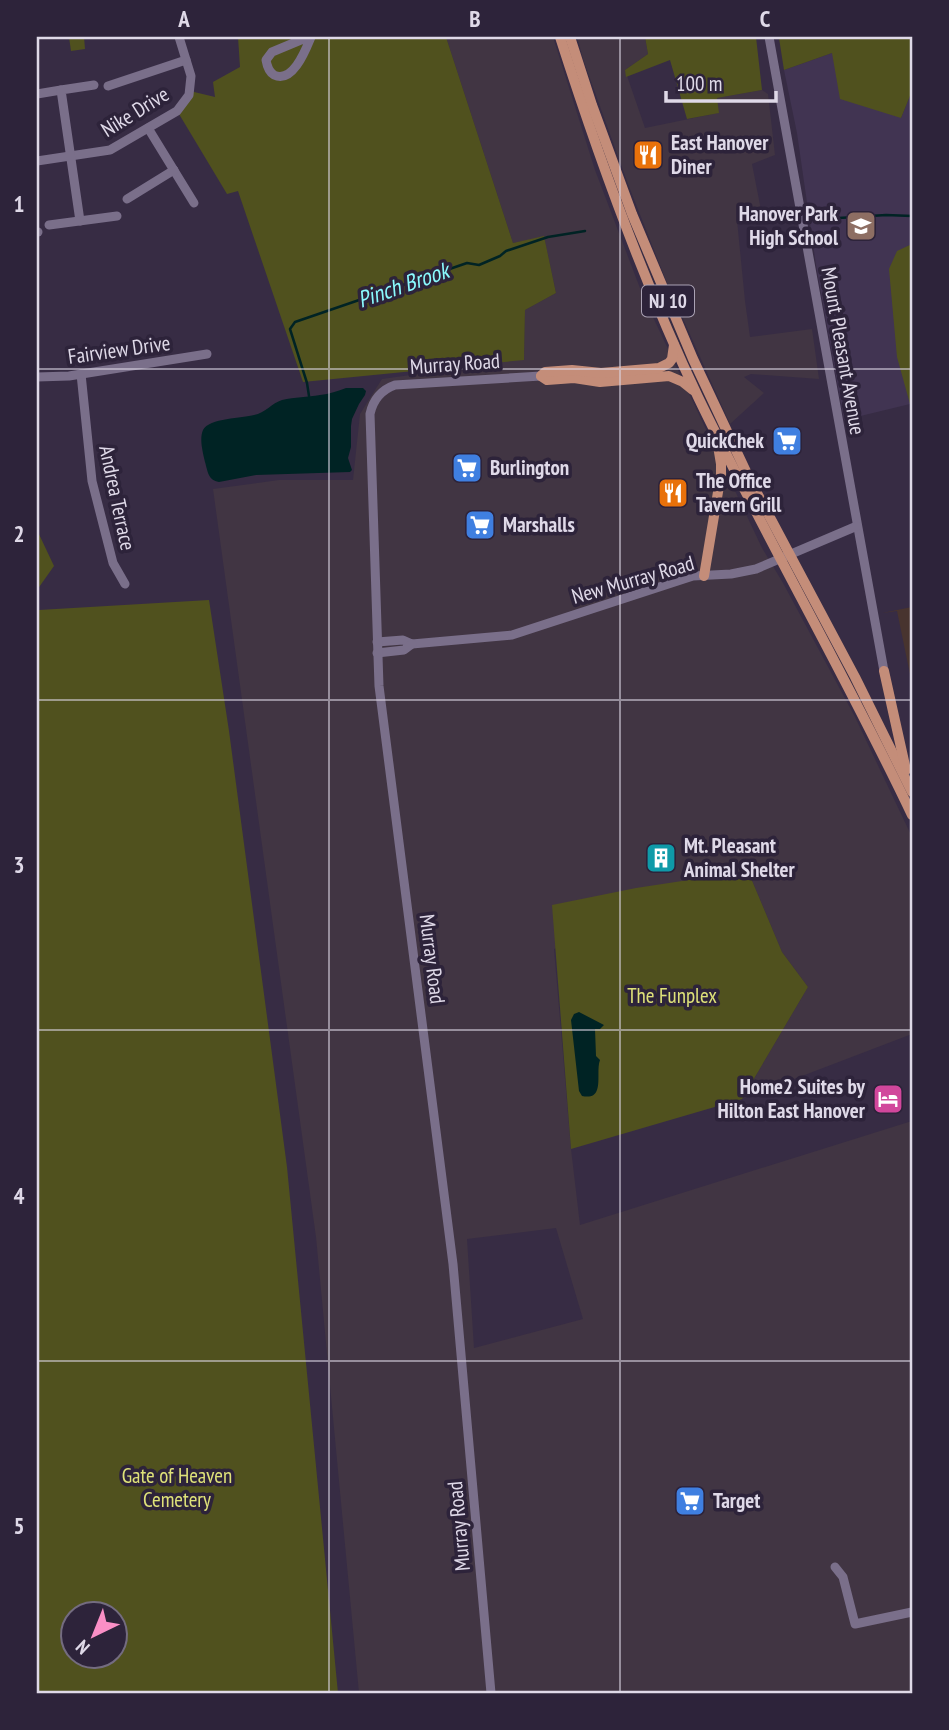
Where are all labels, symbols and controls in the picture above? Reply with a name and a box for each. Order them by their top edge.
text: A [177,4,190,33]
text: B [469,4,481,33]
text: C [760,4,771,33]
scale bar [666,60,776,104]
text: 100 m [676,70,722,97]
street label: Nike Drive [96,80,174,143]
place label: East Hanover Diner [671,129,769,180]
restaurant icon: East Hanover Diner [631,138,665,172]
text: 1 [14,189,25,218]
place label: Hanover Park High School [739,200,839,251]
school or university icon: Hanover Park High School [844,209,878,243]
water label: Pinch Brook [353,254,455,314]
street label: Mount Pleasant Avenue [815,265,872,437]
road number: NJ 10 [642,286,694,316]
street label: Fairview Drive [66,329,172,370]
street label: Murray Road [409,347,501,380]
supermarket icon: QuickChek [770,424,804,458]
place label: QuickChek [686,427,764,454]
street label: Andrea Terrace [93,443,142,553]
supermarket icon: Burlington [450,451,484,485]
place label: Burlington [490,454,569,481]
place label: The Office Tavern Grill [696,467,782,518]
restaurant icon: The Office Tavern Grill [656,476,690,510]
supermarket icon: Marshalls [463,508,497,542]
place label: Marshalls [503,511,575,538]
text: 2 [14,519,25,548]
street label: New Murray Road [568,549,697,610]
place label: Mt. Pleasant Animal Shelter [683,832,796,883]
building icon: Mt. Pleasant Animal Shelter [644,841,678,875]
text: 3 [14,850,25,879]
street label: Murray Road [414,913,451,1005]
park label: The Funplex [627,982,717,1009]
place label: Home2 Suites by Hilton East Hanover [717,1073,866,1124]
hotel icon: Home2 Suites by Hilton East Hanover [871,1082,905,1116]
text: 4 [14,1181,25,1210]
park label: Gate of Heaven Cemetery [122,1462,232,1513]
street label: Murray Road [441,1480,476,1572]
supermarket icon: Target [673,1484,707,1518]
place label: Target [713,1487,760,1514]
text: 5 [14,1511,25,1540]
north arrow [60,1600,130,1670]
text: N [70,1635,94,1660]

